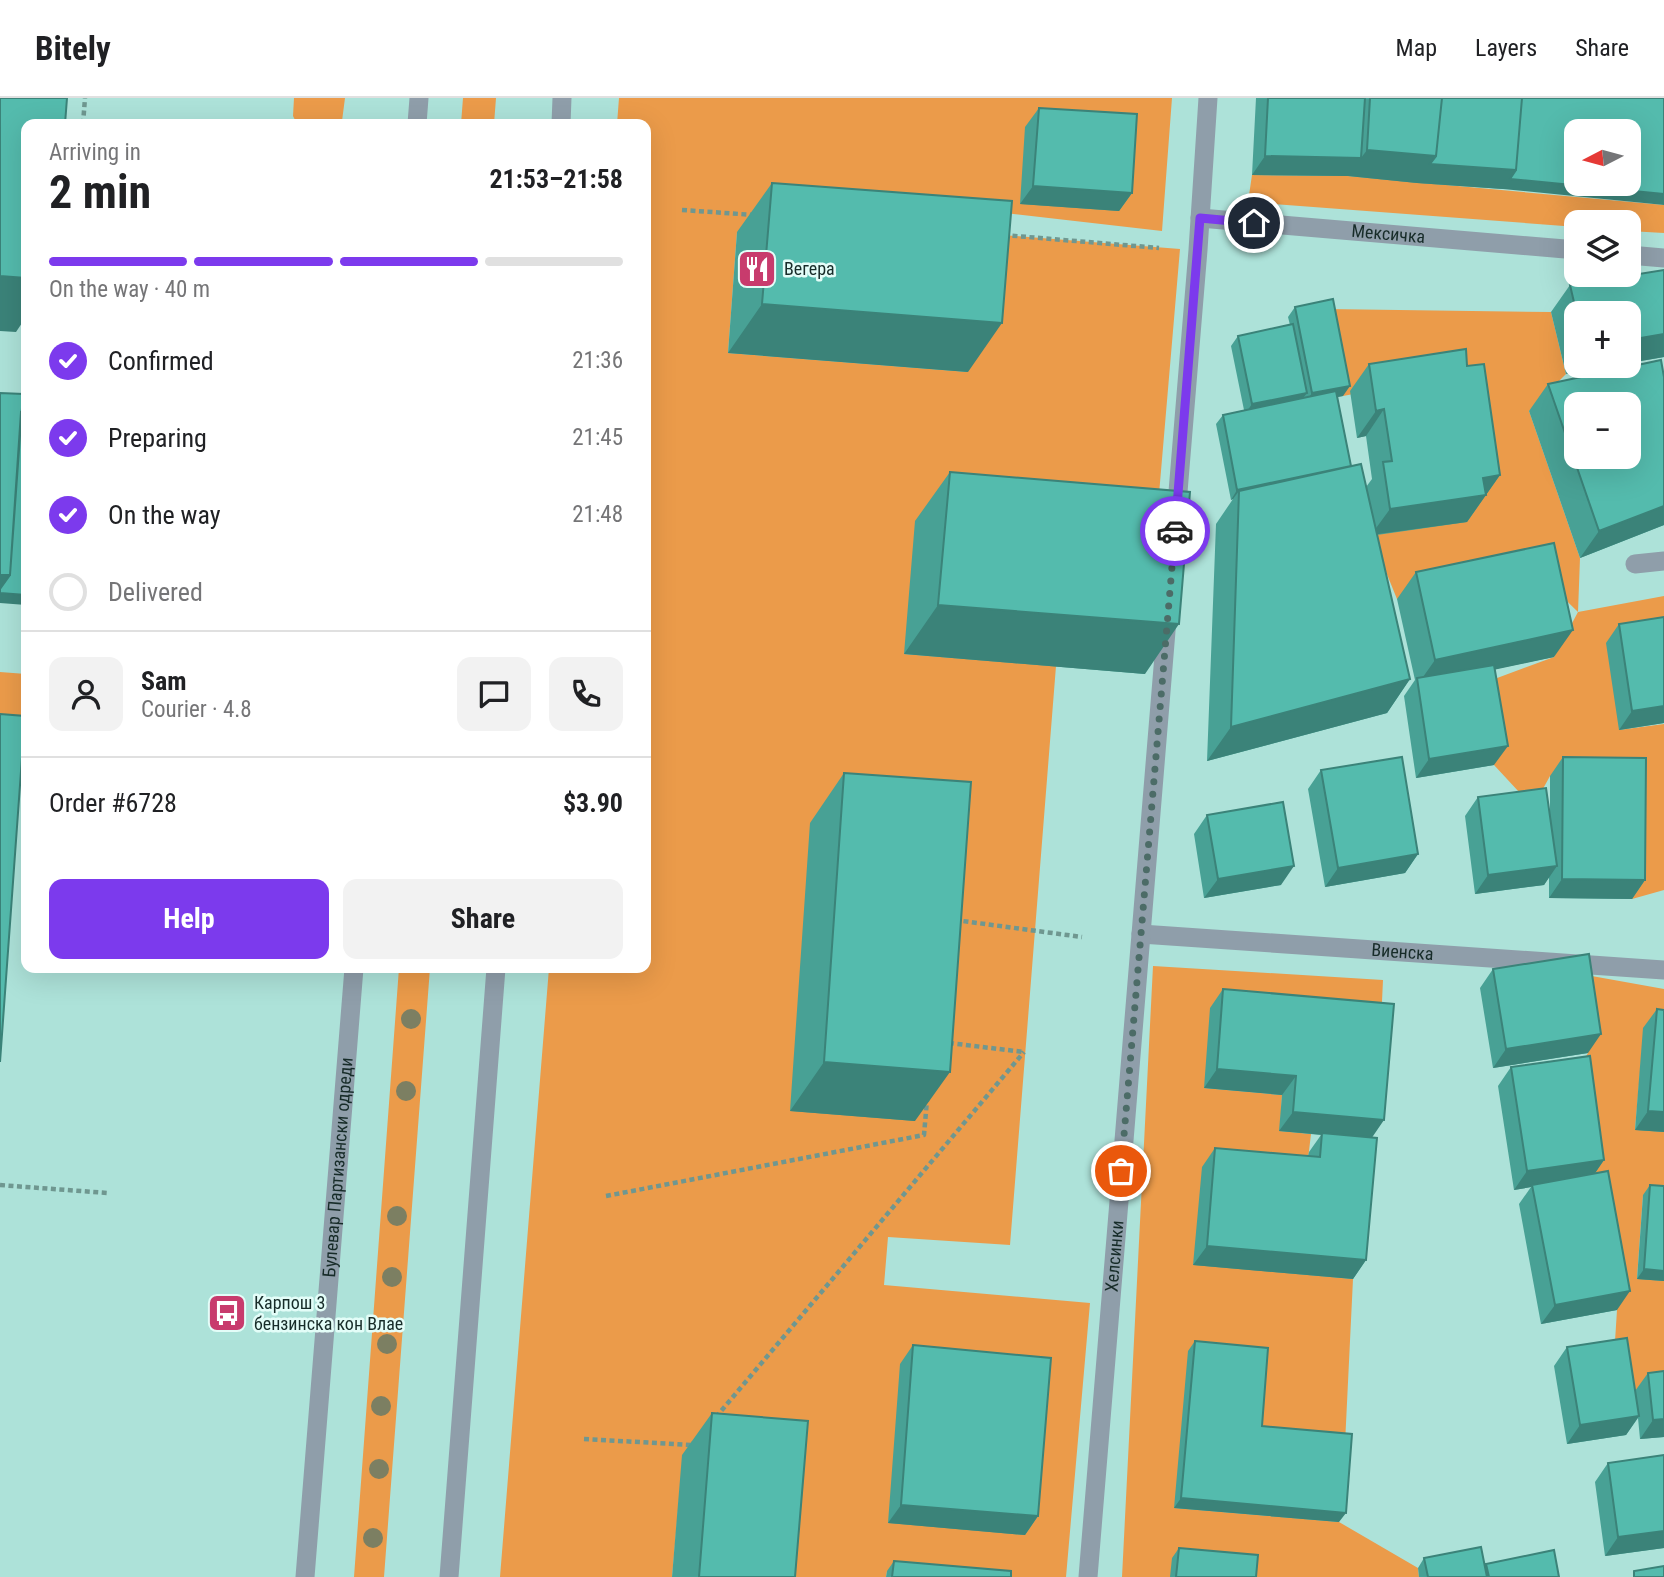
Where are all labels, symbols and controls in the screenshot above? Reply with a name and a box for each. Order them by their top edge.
text: Bitely [35,29,111,68]
text: Map [1396,34,1437,62]
text: Layers [1475,34,1537,62]
text: Share [1575,34,1629,62]
north arrow [1564,119,1642,196]
map controls [1564,119,1641,469]
text: Arriving in [49,139,141,166]
text: 21:53–21:58 [489,164,623,194]
text: 2 min [49,165,151,219]
pin [1224,193,1284,253]
icon: home [1235,204,1273,242]
button: layers [1564,210,1641,287]
street label: Мексичка [1351,220,1426,247]
restaurant icon: Вегера [736,248,778,290]
place label: Вегера [784,258,835,279]
text: On the way · 40 m [49,276,210,303]
button: + [1564,301,1641,378]
icon: check [49,342,87,380]
text: Confirmed [108,346,214,376]
text: 21:36 [572,347,623,374]
button: − [1564,392,1641,469]
icon: check [49,419,87,457]
text: Preparing [108,423,207,453]
text: 21:45 [572,424,623,451]
icon: check [49,496,87,534]
courier [1140,496,1210,566]
text: On the way [108,500,221,530]
text: 21:48 [572,501,623,528]
icon: car [1156,512,1194,550]
text: Delivered [108,577,203,607]
button: person [49,657,123,731]
button: chat [457,657,531,731]
button: phone [549,657,623,731]
text: Sam [141,666,187,696]
text: Courier · 4.8 [141,696,252,723]
text: Order #6728 [49,788,177,818]
text: $3.90 [563,788,623,818]
button: Help [49,879,329,959]
button: Share [343,879,623,959]
street label: Виенска [1371,939,1434,964]
street label: Булевар Партизански одреди [318,1057,357,1278]
pin [1091,1141,1151,1201]
icon: bag [1102,1152,1140,1190]
street label: Хелсинки [1101,1219,1127,1293]
bus stop icon: Карпош 3 бензинска кон Влае [206,1292,248,1334]
place label: Карпош 3 бензинска кон Влае [254,1292,403,1334]

